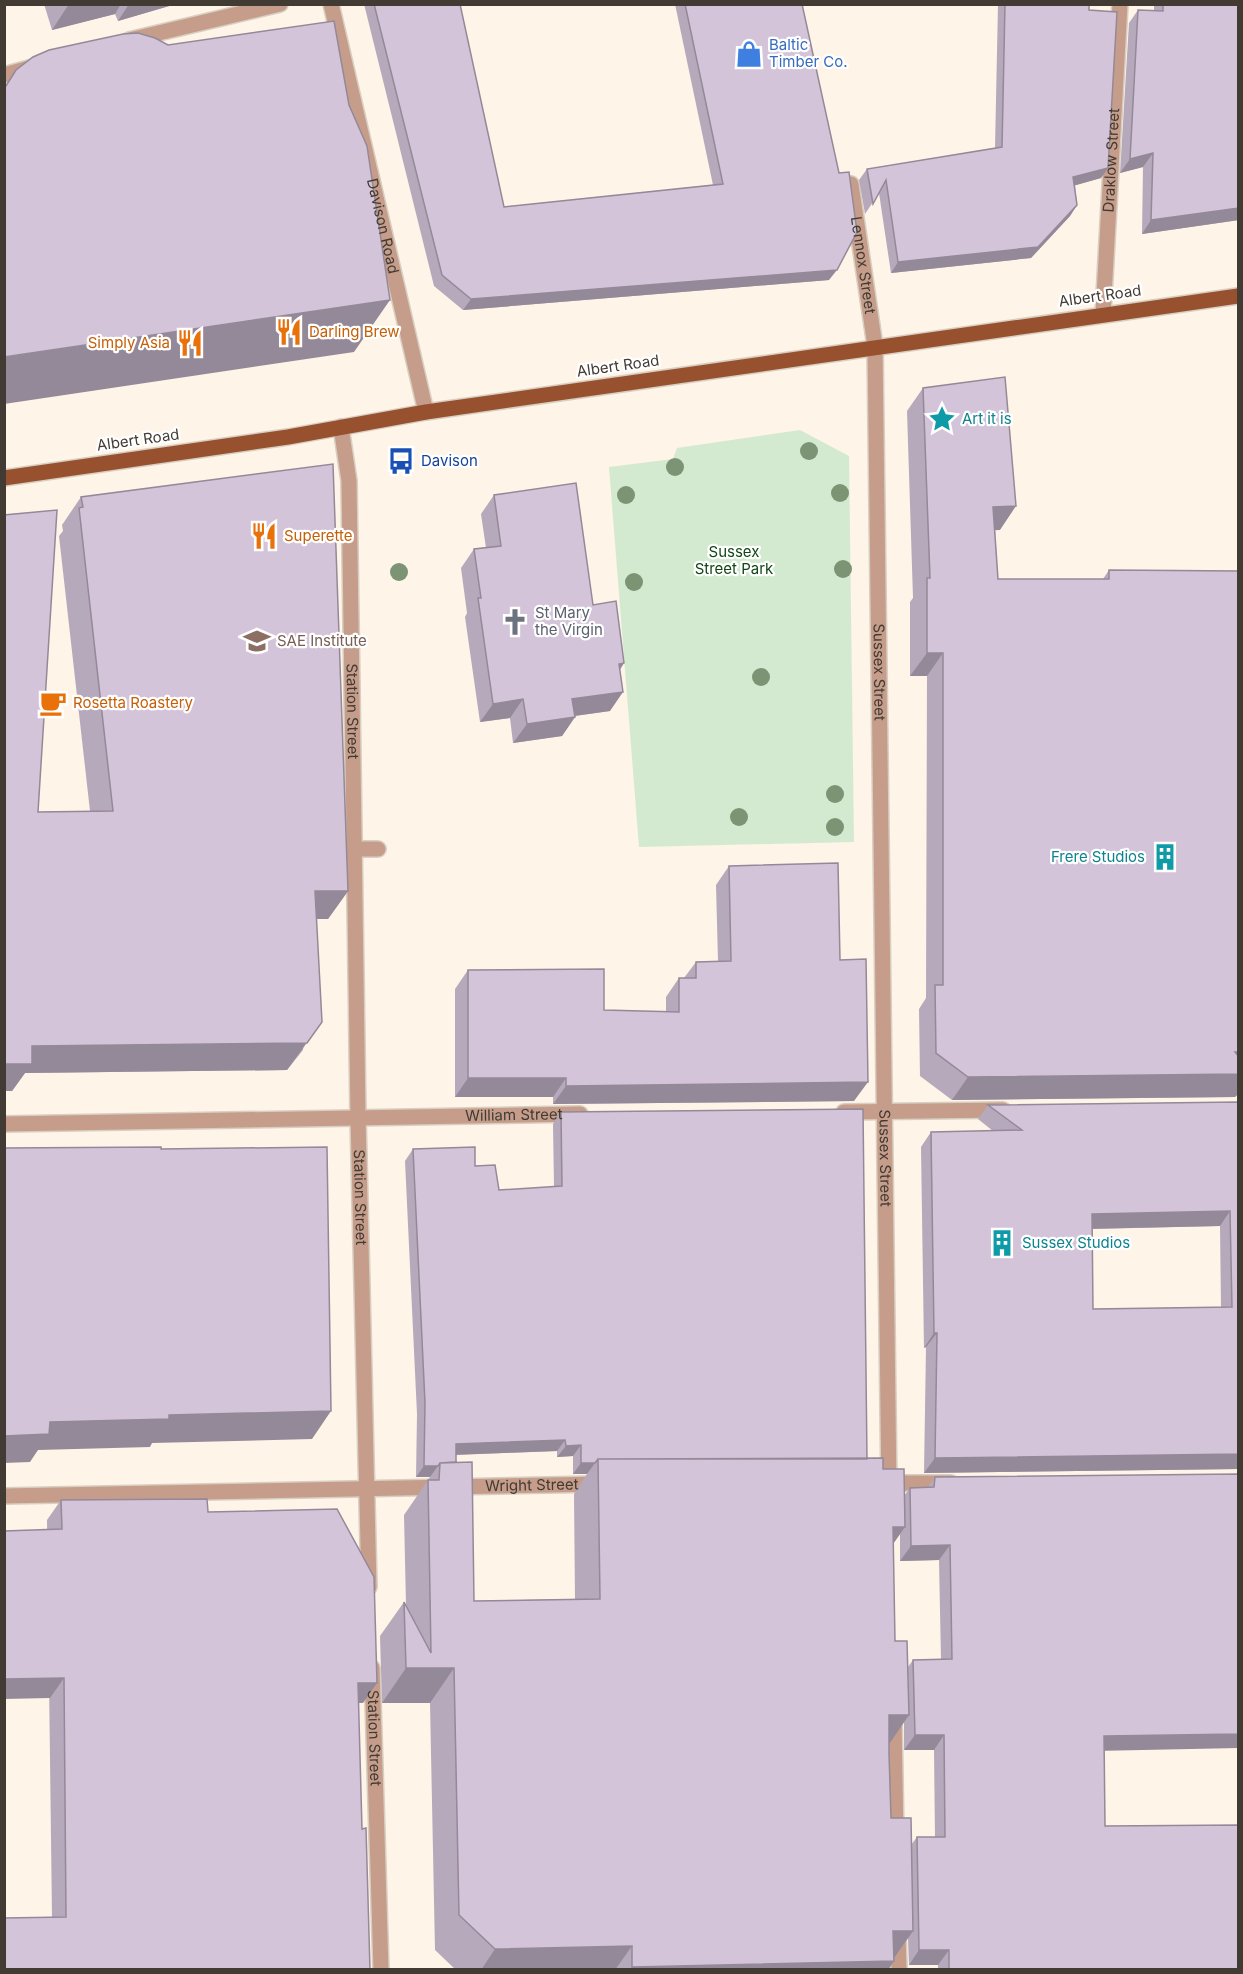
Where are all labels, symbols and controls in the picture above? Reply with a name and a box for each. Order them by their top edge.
place label: Baltic Timber Co. [769,35,848,71]
shop icon: Baltic Timber Co. [734,39,764,69]
street label: Draklow Street [1099,107,1123,213]
street label: Davison Road [363,176,403,275]
street label: Lennox Street [847,215,880,315]
street label: Albert Road [1057,280,1142,311]
restaurant icon: Darling Brew [274,317,304,347]
place label: Darling Brew [309,322,400,341]
restaurant icon: Simply Asia [175,328,205,358]
place label: Simply Asia [88,333,170,352]
street label: Albert Road [575,350,660,381]
place icon: Art it is [927,404,957,434]
place label: Art it is [962,409,1012,428]
street label: Albert Road [95,424,180,455]
bus stop icon: Davison [386,446,416,476]
place label: Davison [421,451,478,470]
restaurant icon: Superette [249,521,279,551]
place label: Superette [284,526,353,545]
park label: Sussex Street Park [695,542,774,578]
place label: St Mary the Virgin [535,603,603,639]
church icon: St Mary the Virgin [500,607,530,637]
street label: Sussex Street [869,623,890,721]
school or university icon: SAE Institute [242,626,272,656]
place label: SAE Institute [277,631,367,650]
street label: Station Street [343,663,363,760]
cafe icon: Rosetta Roastery [38,688,68,718]
place label: Rosetta Roastery [73,693,194,712]
building icon: Frere Studios [1150,842,1180,872]
place label: Frere Studios [1051,847,1145,866]
street label: William Street [465,1104,563,1125]
street label: Sussex Street [875,1109,896,1207]
street label: Station Street [350,1149,371,1246]
building icon: Sussex Studios [987,1228,1017,1258]
place label: Sussex Studios [1022,1233,1130,1252]
street label: Wright Street [485,1474,579,1495]
street label: Station Street [364,1690,386,1786]

